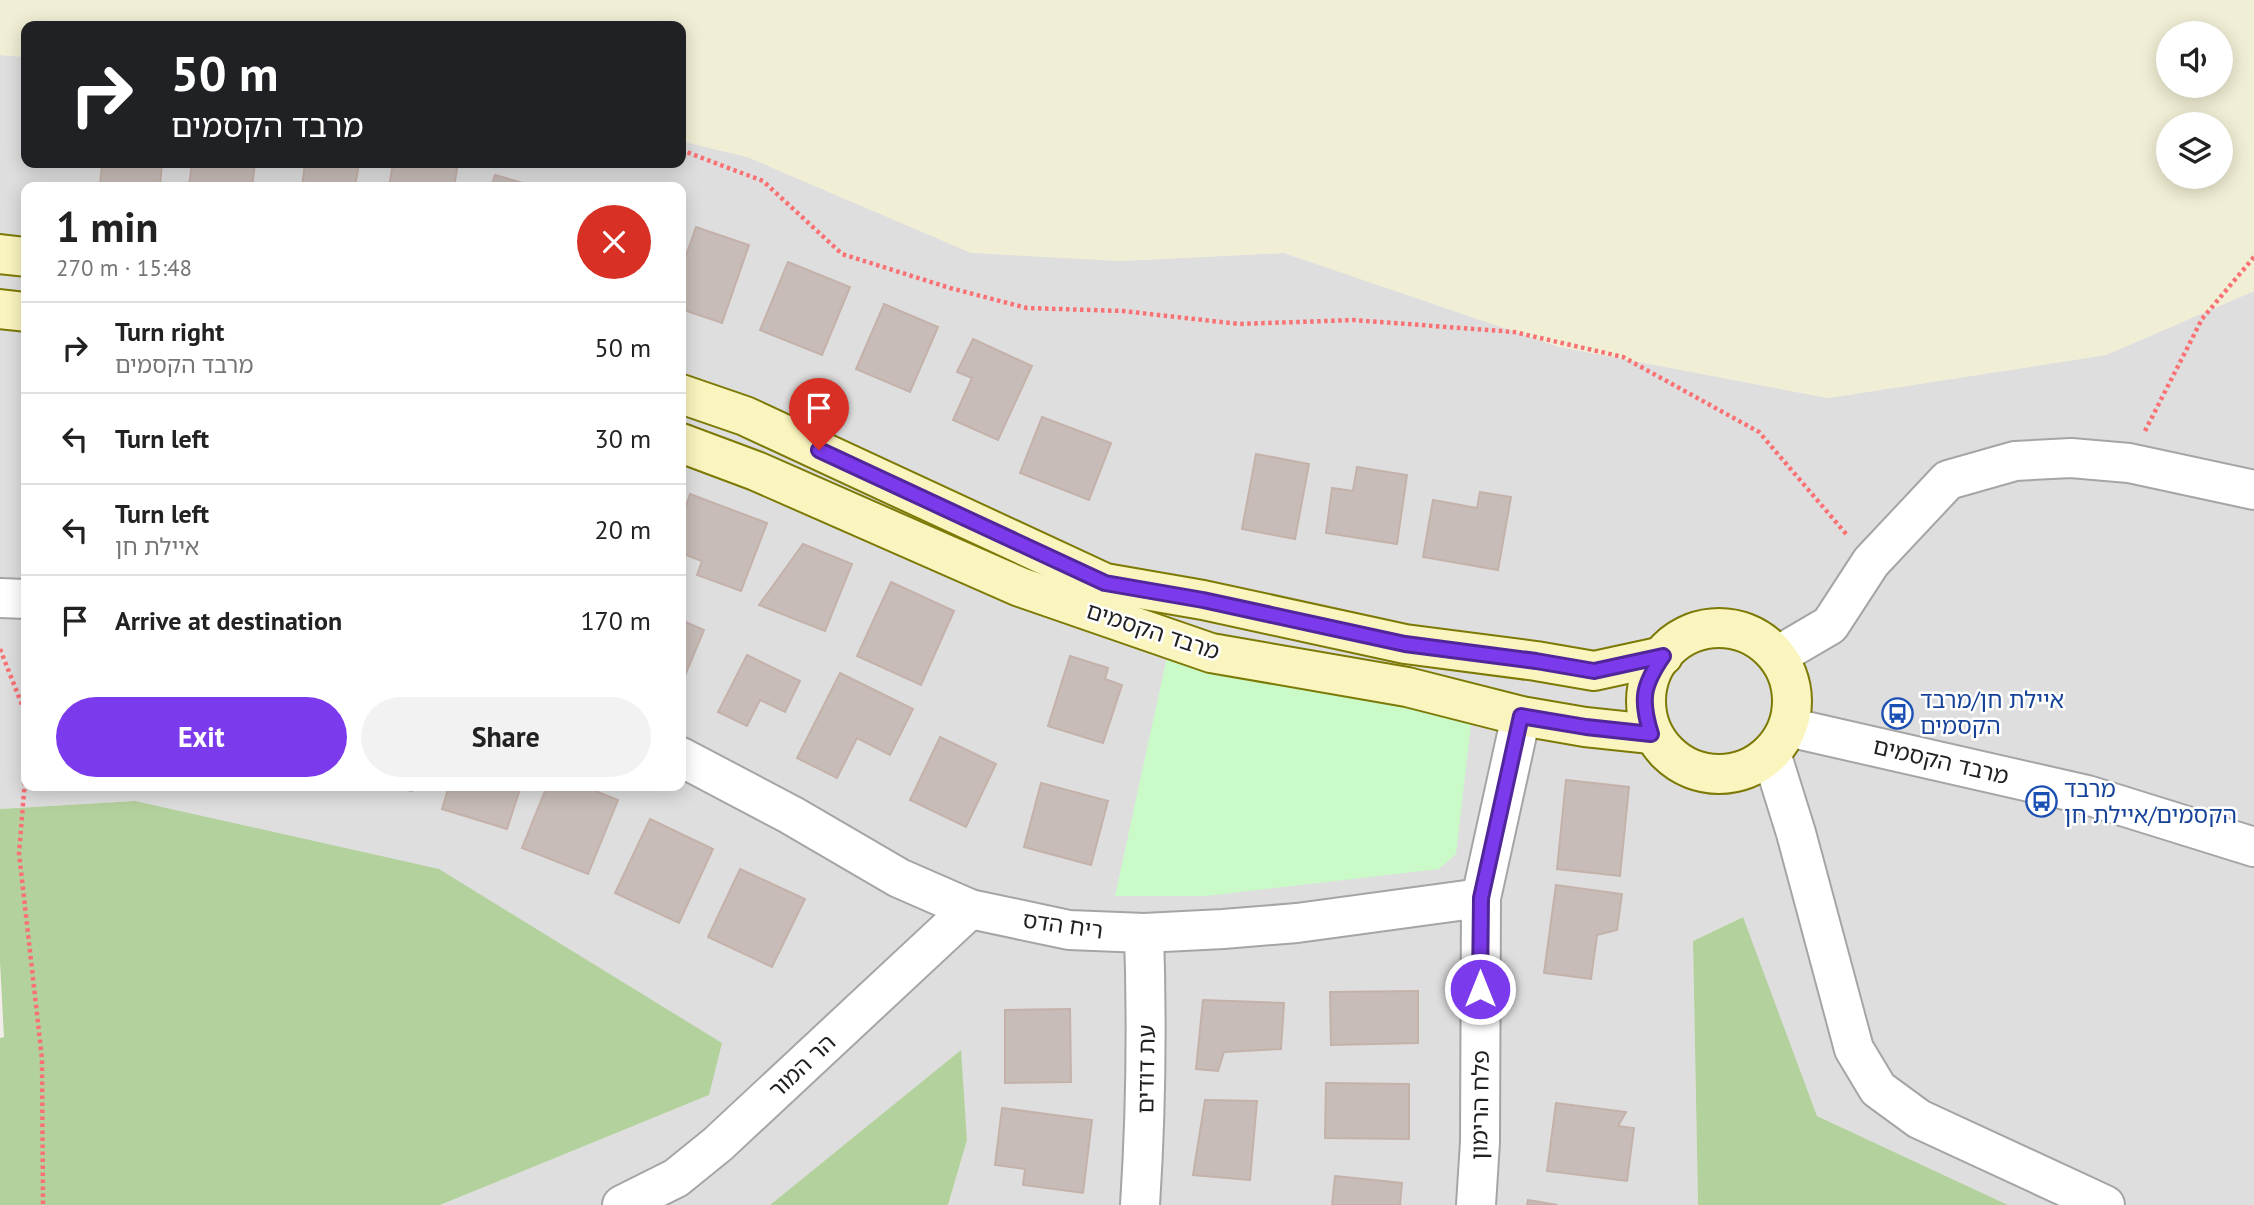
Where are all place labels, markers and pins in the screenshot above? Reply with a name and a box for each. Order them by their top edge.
pin [789,378,849,450]
place label: איילת חן/מרבד הקסמים [1920,685,2064,740]
bus stop icon: איילת חן/מרבד הקסמים [1880,696,1914,730]
place label: מרבד הקסמים/איילת חן [2064,774,2237,829]
bus stop icon: מרבד הקסמים/איילת חן [2024,785,2058,819]

